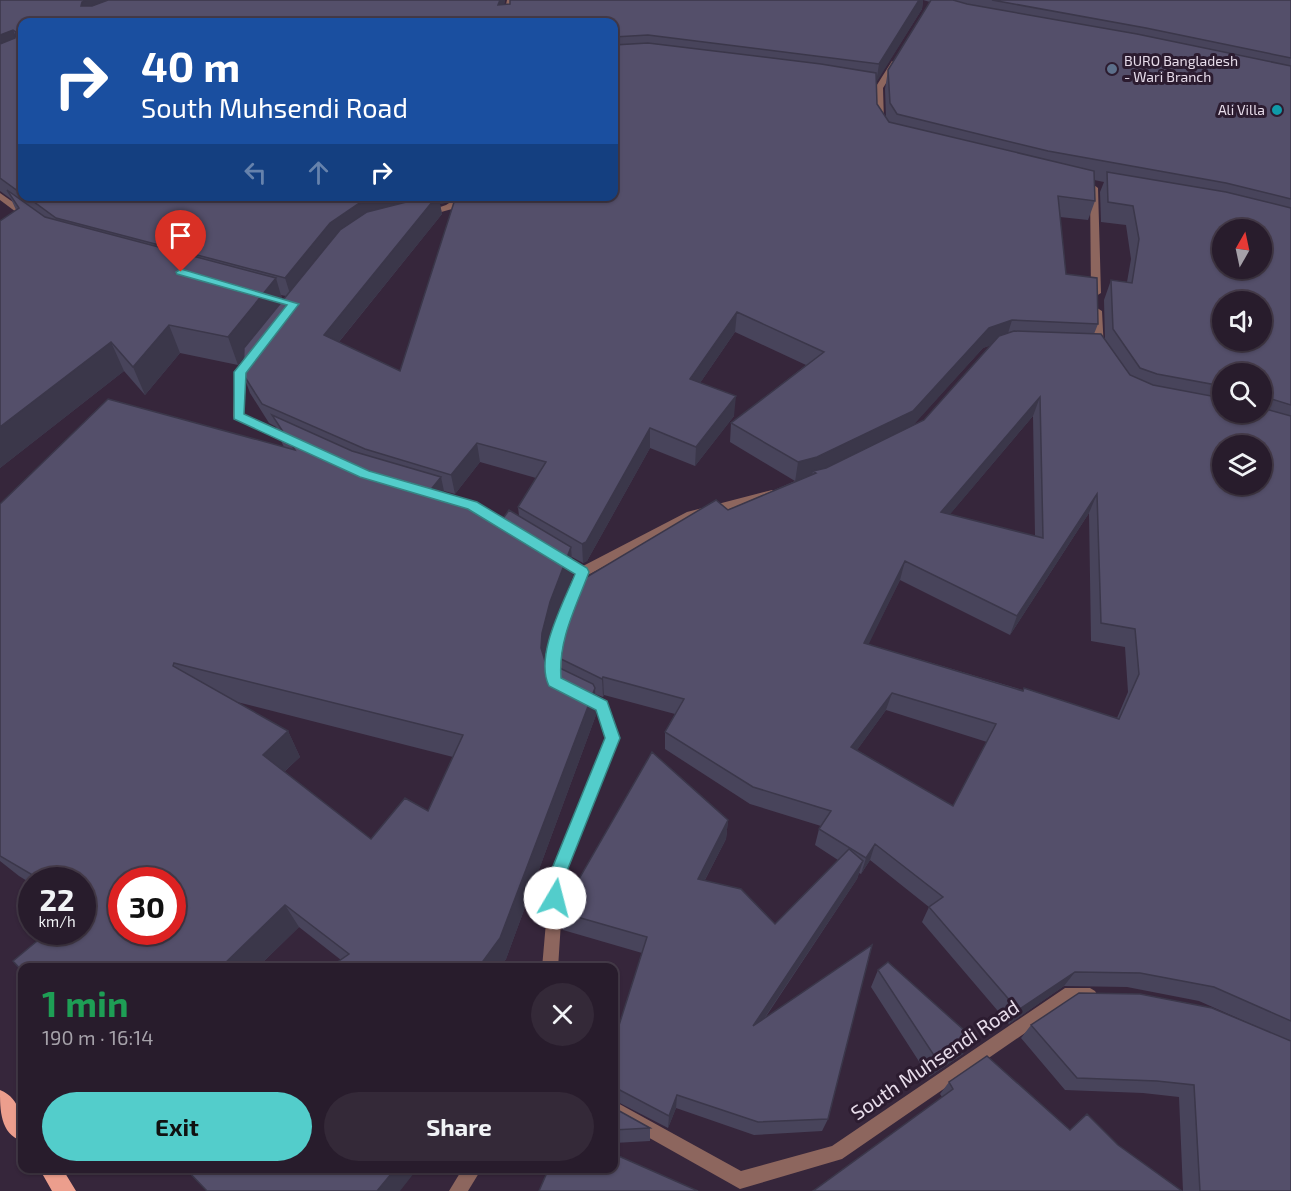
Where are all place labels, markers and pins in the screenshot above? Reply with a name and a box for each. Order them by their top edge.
place label: BURO Bangladesh - Wari Branch [1124,52,1238,85]
marker: BURO Bangladesh - Wari Branch [1105,62,1119,76]
place label: Ali Villa [1218,101,1265,118]
marker: Ali Villa [1270,103,1284,117]
pin [155,210,206,272]

